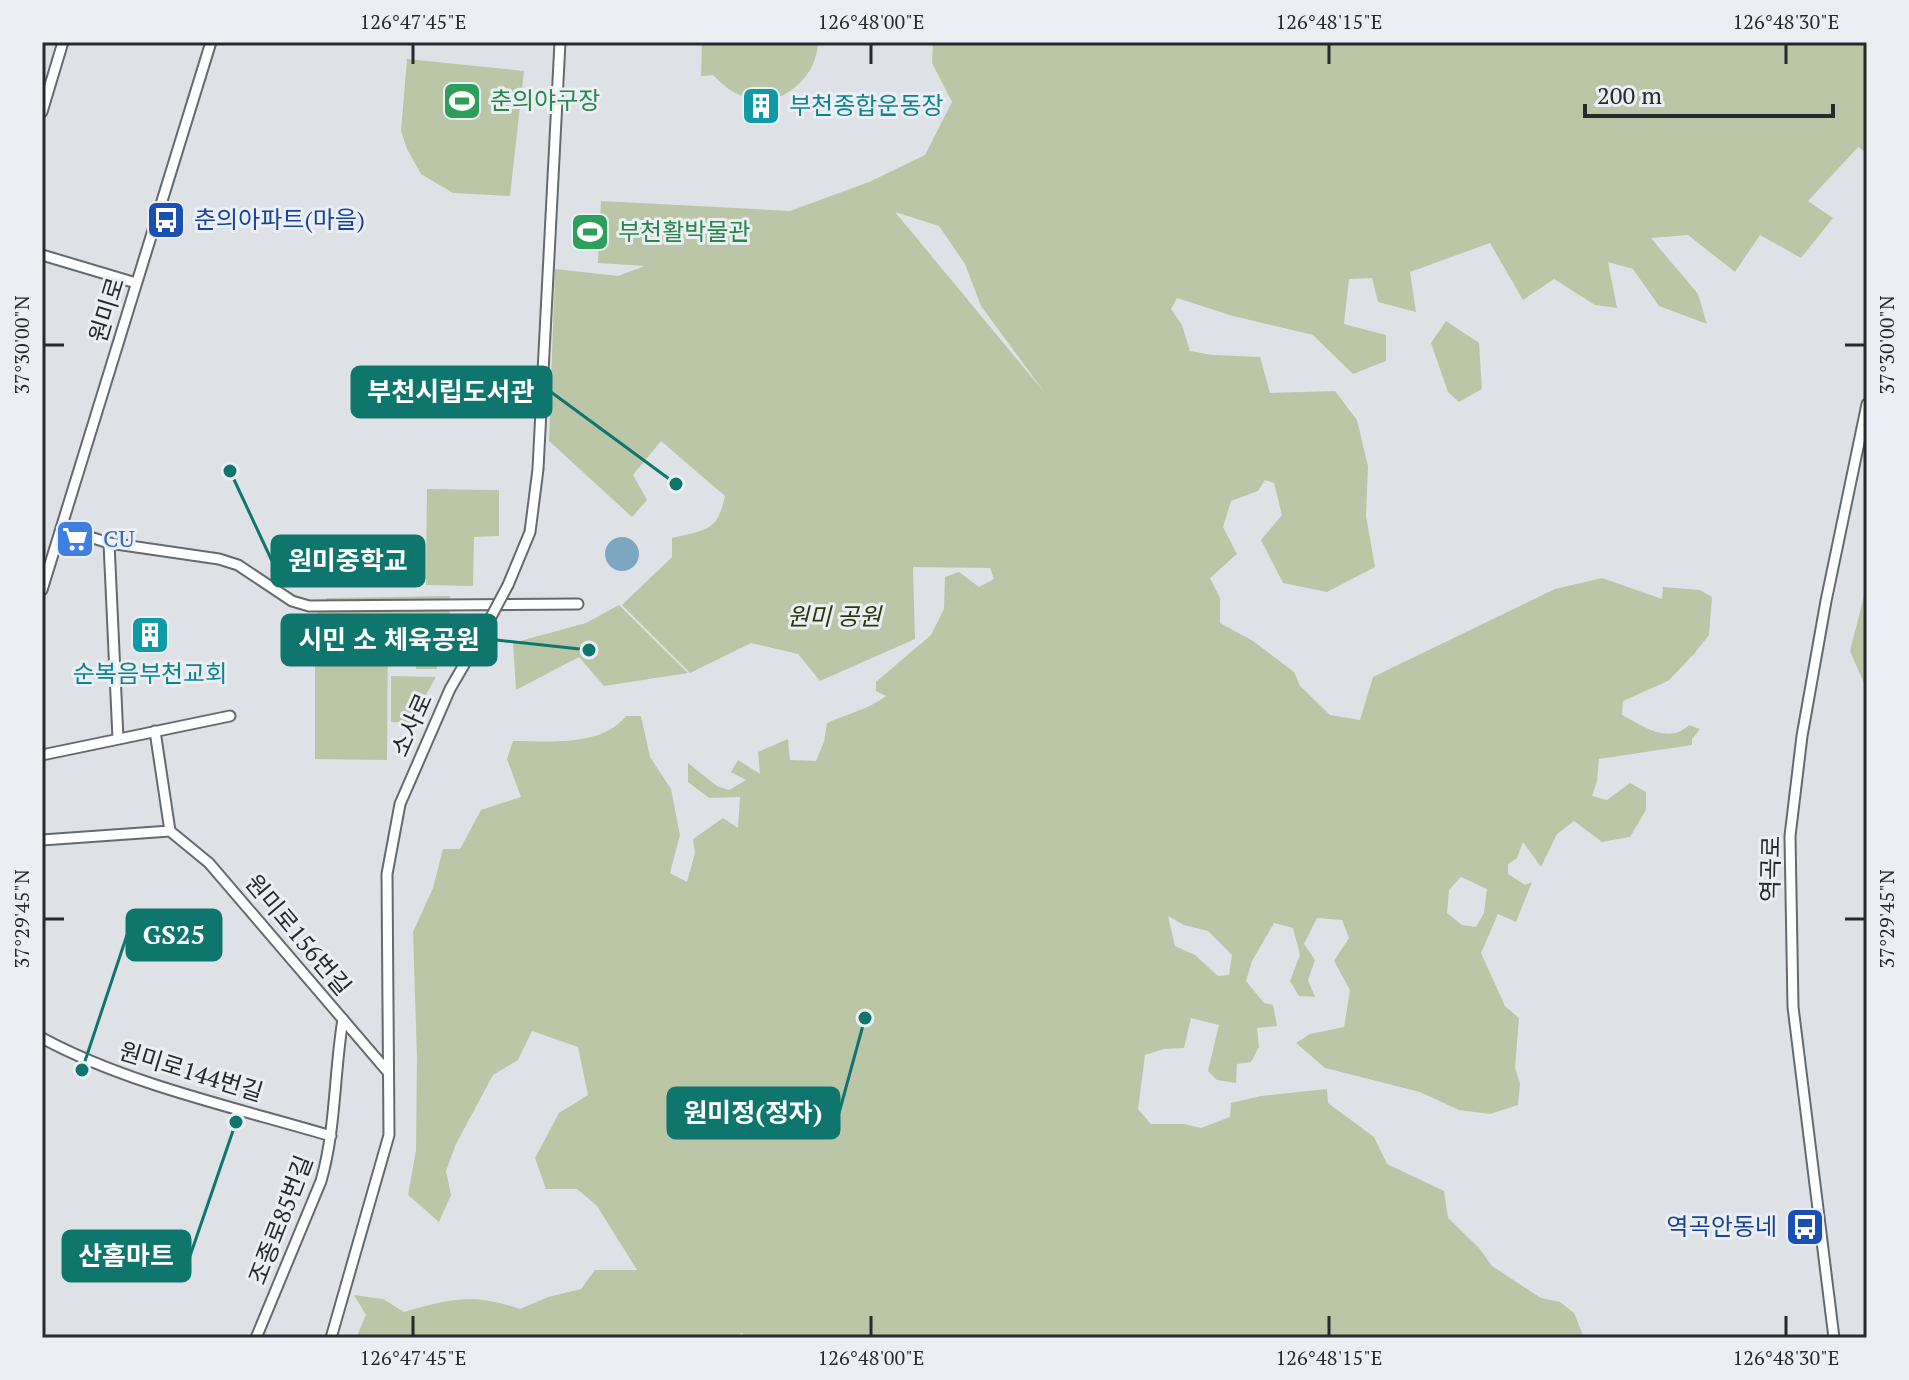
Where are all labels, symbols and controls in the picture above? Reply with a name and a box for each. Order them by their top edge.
text: 126°47'45"E [360,8,466,35]
text: 126°48'00"E [818,8,924,35]
text: 126°48'15"E [1276,8,1382,35]
text: 126°48'30"E [1733,8,1839,35]
scale bar [1585,68,1833,118]
text: 200 m [1597,79,1662,111]
sports icon: 춘의야구장 [441,80,483,122]
place label: 춘의야구장 [490,84,600,116]
building icon: 부천종합운동장 [740,85,782,127]
place label: 부천종합운동장 [789,89,944,121]
bus stop icon: 춘의아파트(마을) [145,199,187,241]
place label: 춘의아파트(마을) [194,203,365,235]
sports icon: 부천활박물관 [569,211,611,253]
place label: 부천활박물관 [618,215,750,247]
street label: 원미로 [81,273,131,346]
text: 37°30'00"N [8,295,35,395]
text: 37°30'00"N [1873,295,1900,395]
callout: 부천시립도서관 [352,367,551,417]
text: 부천시립도서관 [367,374,535,408]
supermarket icon: CU [54,518,96,560]
place label: CU [103,522,135,554]
callout: 원미중학교 [272,536,424,586]
text: 원미중학교 [288,543,408,577]
park label: 원미 공원 [787,600,883,632]
building icon: 순복음부천교회 [129,614,171,656]
callout: 시민 소 체육공원 [282,615,496,665]
text: 시민 소 체육공원 [298,622,480,656]
place label: 순복음부천교회 [73,657,227,689]
street label: 소사로 [383,688,439,761]
street label: 역곡로 [1753,836,1787,902]
street label: 원미로156번길 [239,867,359,1002]
text: 37°29'45"N [8,869,35,969]
text: 37°29'45"N [1873,869,1900,969]
callout: GS25 [127,910,221,960]
text: GS25 [143,917,205,951]
street label: 원미로144번길 [115,1034,267,1108]
callout: 원미정(정자) [668,1088,839,1138]
text: 원미정(정자) [683,1095,823,1129]
street label: 조종로85번길 [241,1150,319,1289]
bus stop icon: 역곡안동네 [1784,1206,1826,1248]
place label: 역곡안동네 [1667,1210,1777,1242]
callout: 산홈마트 [63,1231,190,1281]
text: 산홈마트 [78,1238,174,1272]
text: 126°47'45"E [360,1344,466,1371]
text: 126°48'00"E [818,1344,924,1371]
text: 126°48'15"E [1276,1344,1382,1371]
text: 126°48'30"E [1733,1344,1839,1371]

